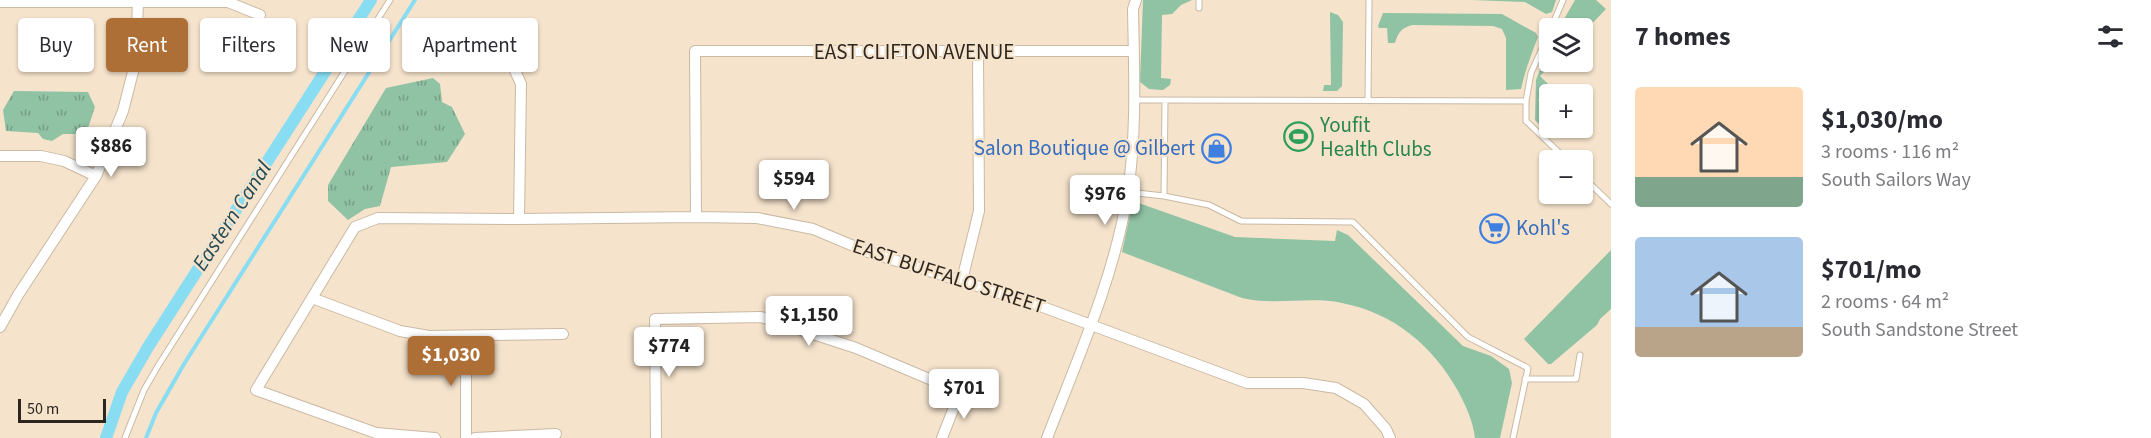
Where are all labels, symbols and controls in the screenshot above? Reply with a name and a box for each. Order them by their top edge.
chip: Buy [18,18,94,72]
chip: Rent [106,18,188,72]
chip: Filters [200,18,296,72]
chip: New [308,18,390,72]
chip: Apartment [402,18,538,72]
map controls [1539,18,1593,204]
button: layers [1539,18,1593,72]
text: 7 homes [1635,18,1730,55]
icon: filters [2094,20,2127,53]
street label: EAST CLIFTON AVENUE [814,37,1014,67]
button: + [1539,84,1593,138]
text: $1,030/mo [1821,101,1943,138]
place label: Youfit Health Clubs [1319,110,1432,164]
icon: home [1683,111,1755,183]
sports icon: Youfit Health Clubs [1283,121,1315,153]
pin: $886 [75,127,147,178]
text: $886 [90,132,132,160]
shop icon: Salon Boutique @ Gilbert [1200,132,1232,164]
place label: Salon Boutique @ Gilbert [974,133,1195,163]
text: 3 rooms · 116 m² [1821,138,1959,166]
button: − [1539,150,1593,204]
water label: Eastern Canal [184,154,280,277]
pin: $594 [758,160,830,211]
text: $594 [773,165,815,193]
text: South Sailors Way [1821,166,1971,194]
pin: $976 [1069,175,1141,226]
text: $976 [1084,180,1126,208]
supermarket icon: Kohl's [1479,212,1511,244]
place label: Kohl's [1516,213,1570,243]
street label: EAST BUFFALO STREET [849,231,1049,321]
text: $701/mo [1821,251,1921,288]
icon: home [1683,261,1755,333]
text: 2 rooms · 64 m² [1821,288,1949,316]
pin: $1,150 [760,296,858,347]
text: $1,150 [780,301,838,329]
text: South Sandstone Street [1821,316,2018,344]
pin: $774 [633,327,705,378]
text: $774 [648,332,690,360]
pin: $1,030 [402,336,500,387]
text: $1,030 [422,341,480,369]
pin: $701 [928,369,1000,420]
text: $701 [943,374,985,402]
scale bar [18,396,106,424]
text: 50 m [27,398,59,420]

